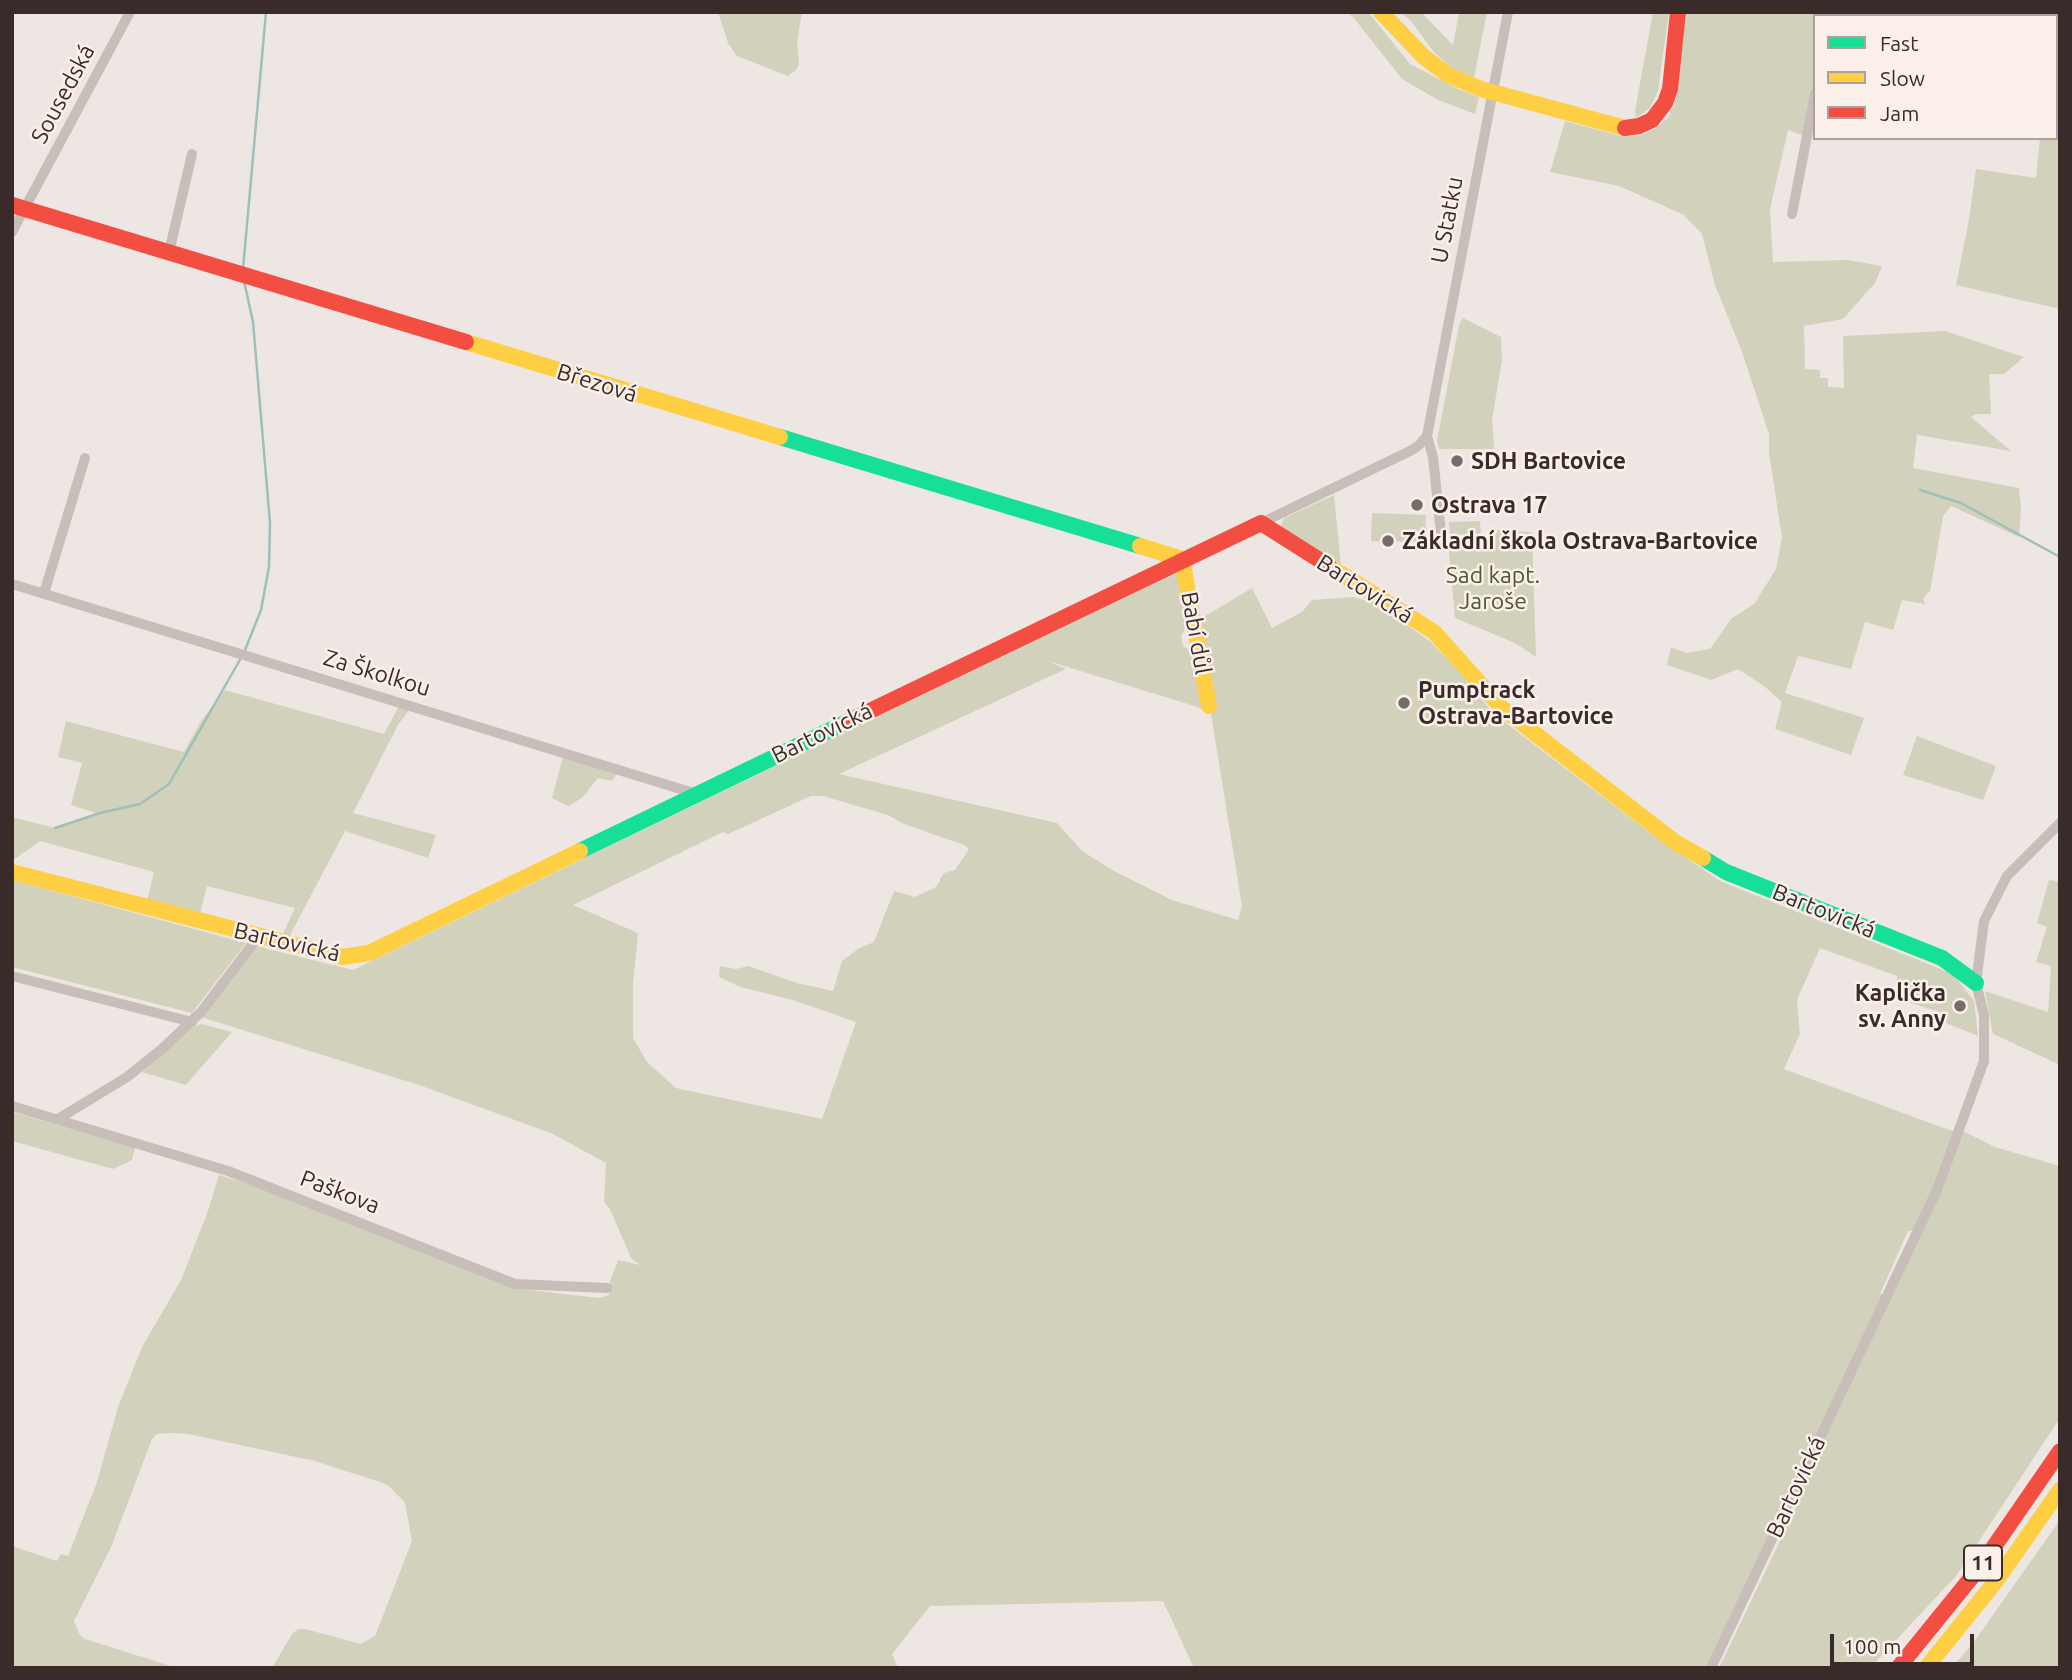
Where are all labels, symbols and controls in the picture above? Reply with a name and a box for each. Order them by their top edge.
legend [1813,14,2058,140]
text: Fast [1880,31,1918,55]
street label: Sousedská [25,40,101,148]
text: Slow [1880,66,1925,90]
text: Jam [1880,101,1919,125]
street label: U Statku [1425,174,1469,266]
street label: Březová [553,358,641,408]
place label: SDH Bartovice [1471,447,1626,475]
marker: SDH Bartovice [1449,453,1465,469]
place label: Ostrava 17 [1431,491,1547,519]
marker: Ostrava 17 [1409,497,1425,513]
place label: Základní škola Ostrava-Bartovice [1402,527,1758,555]
marker: Základní škola Ostrava-Bartovice [1380,533,1396,549]
street label: Bartovická [1312,549,1418,629]
park label: Sad kapt. Jaroše [1446,561,1540,615]
street label: Babí důl [1175,590,1217,676]
street label: Za Školkou [320,644,434,702]
place label: Pumptrack Ostrava-Bartovice [1418,676,1614,730]
marker: Pumptrack Ostrava-Bartovice [1396,695,1412,711]
street label: Bartovická [767,697,877,769]
street label: Bartovická [1769,878,1879,944]
street label: Bartovická [231,916,343,968]
place label: Kaplička sv. Anny [1855,979,1946,1033]
marker: Kaplička sv. Anny [1952,998,1968,1014]
street label: Paškova [296,1164,384,1220]
street label: Bartovická [1761,1432,1831,1542]
road number: 11 [1964,1546,2002,1580]
scale bar [1834,1620,1978,1664]
text: 100 m [1843,1634,1901,1658]

